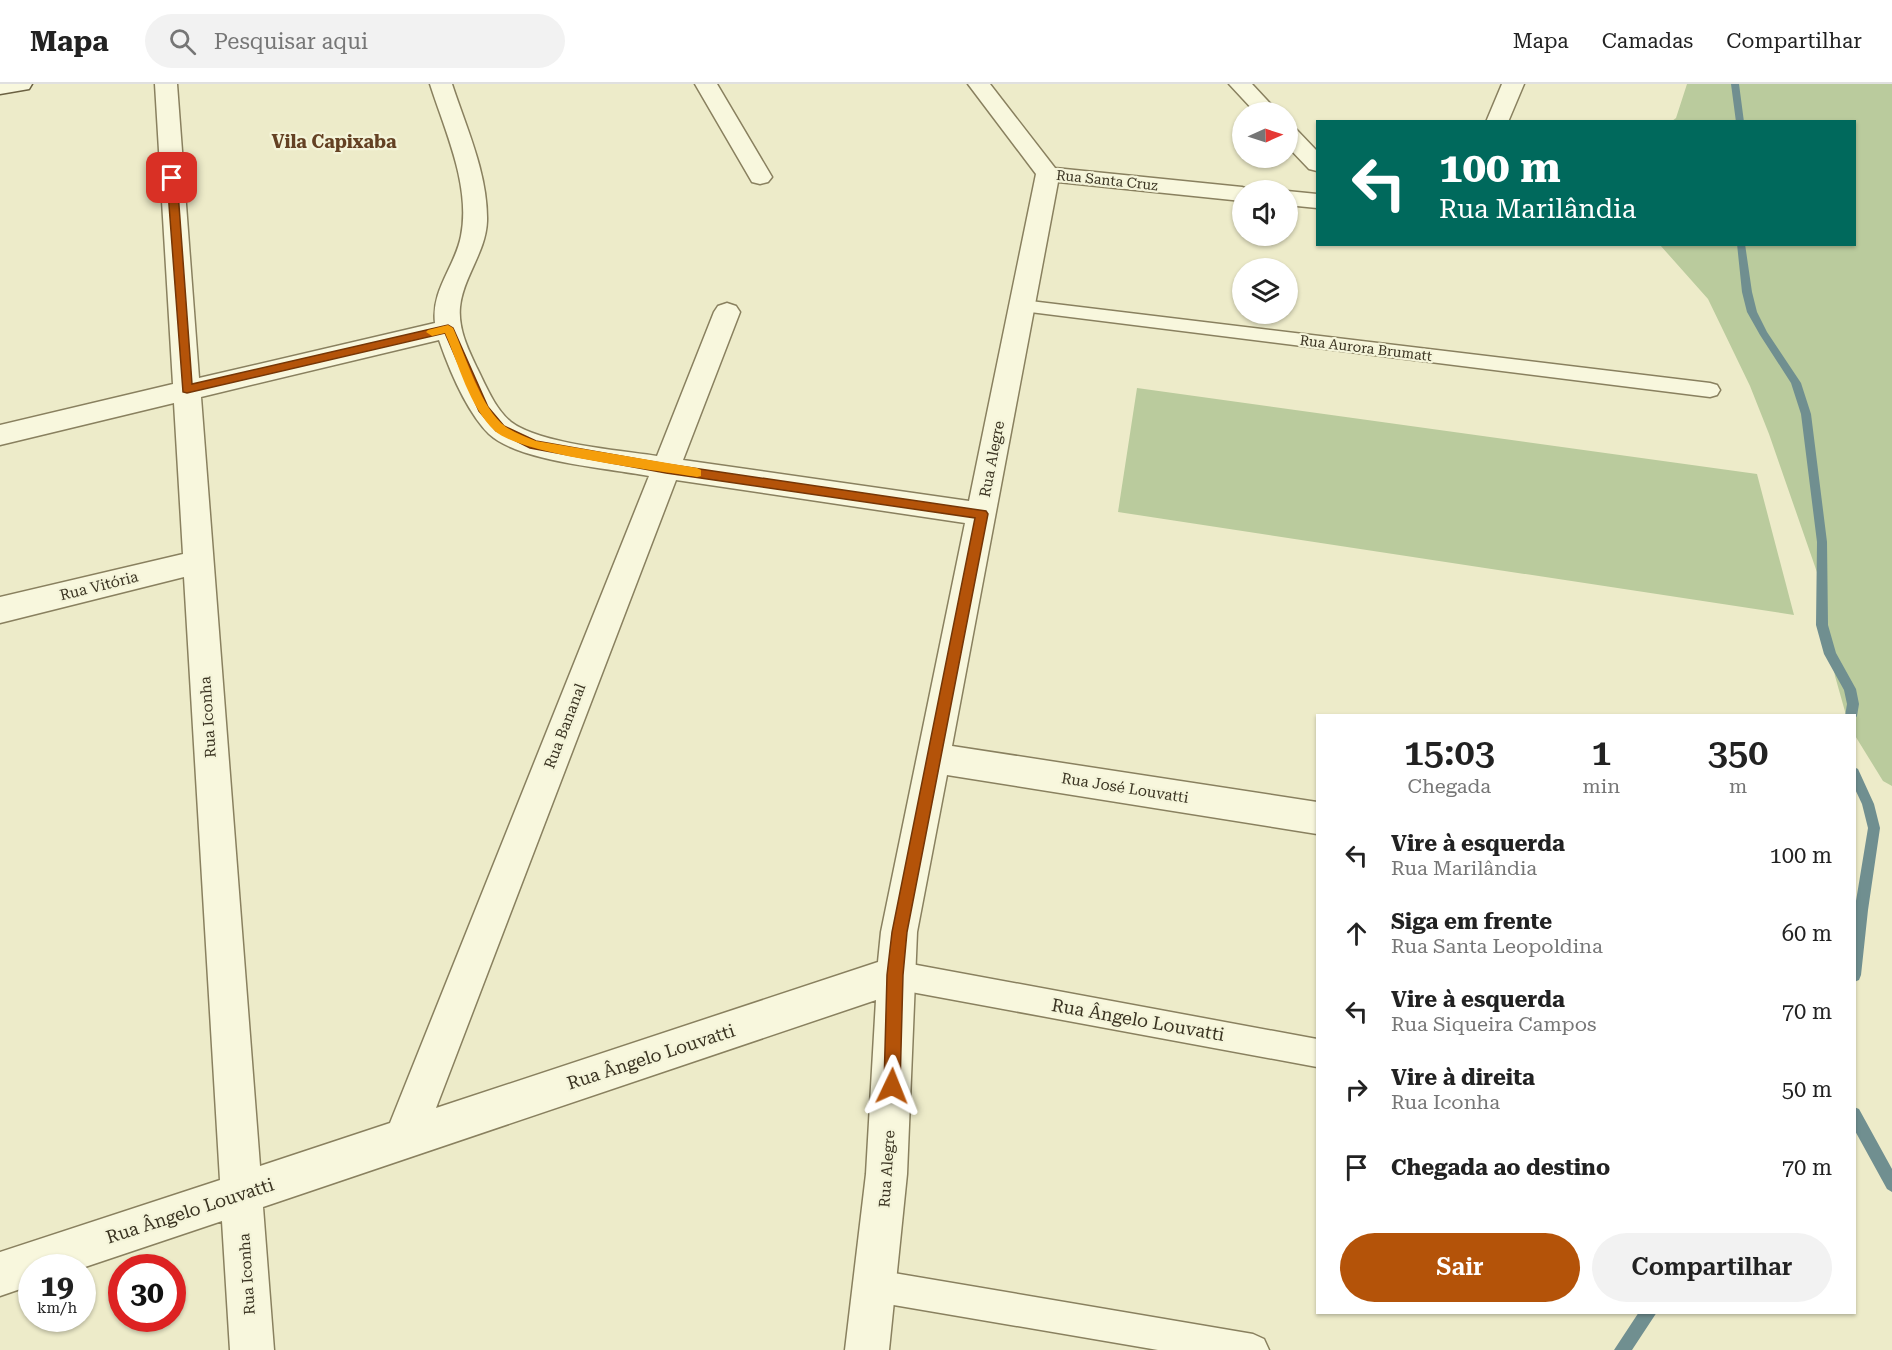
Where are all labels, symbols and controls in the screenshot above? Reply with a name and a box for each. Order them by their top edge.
search box [145,14,565,68]
text: Mapa [30,25,109,58]
icon: search [166,25,199,58]
text: Pesquisar aqui [214,29,368,54]
text: Mapa [1513,29,1569,53]
text: Camadas [1602,29,1693,53]
text: Compartilhar [1726,29,1862,53]
north arrow [1232,102,1298,168]
map controls [1232,102,1298,324]
district label: Vila Capixaba [271,131,397,152]
text: 100 m [1439,143,1561,192]
icon: left [1340,144,1418,222]
pin [146,152,197,203]
icon: arrive [155,161,188,194]
street label: Rua Santa Cruz [1055,167,1159,193]
button: sound [1232,180,1298,246]
text: Rua Marilândia [1439,193,1636,225]
button: layers [1232,258,1298,324]
street label: Rua Aurora Brumatt [1299,332,1433,364]
street label: Rua Alegre [976,419,1008,499]
street label: Rua Vitória [58,568,140,604]
street label: Rua Iconha [196,676,220,758]
street label: Rua Bananal [541,681,590,771]
text: 15:03 [1404,732,1495,774]
text: 1 [1591,732,1611,774]
text: 350 [1708,732,1768,774]
street label: Rua José Louvatti [1060,769,1190,807]
text: Chegada [1408,774,1491,798]
text: min [1583,774,1620,798]
text: m [1729,774,1747,798]
text: Vire à esquerda [1391,831,1565,856]
icon: left [1340,839,1373,872]
text: 100 m [1769,843,1832,868]
text: Rua Marilândia [1391,856,1537,880]
text: Siga em frente [1391,909,1552,934]
icon: ahead [1340,917,1373,950]
text: 60 m [1782,921,1832,946]
text: Rua Santa Leopoldina [1391,934,1603,958]
text: Vire à esquerda [1391,987,1565,1012]
street label: Rua Ângelo Louvatti [1050,994,1226,1045]
icon: left [1340,995,1373,1028]
text: 70 m [1782,999,1832,1024]
text: Rua Siqueira Campos [1391,1012,1596,1036]
street label: Rua Ângelo Louvatti [564,1019,738,1094]
position arrow [860,1054,924,1118]
text: Vire à direita [1391,1065,1535,1090]
icon: right [1340,1073,1373,1106]
text: 50 m [1782,1077,1832,1102]
text: Rua Iconha [1391,1090,1500,1114]
street label: Rua Alegre [875,1130,899,1208]
icon: arrive [1340,1151,1373,1184]
text: Chegada ao destino [1391,1155,1610,1180]
text: 70 m [1782,1155,1832,1180]
street label: Rua Ângelo Louvatti [103,1173,277,1248]
street label: Rua Iconha [235,1233,259,1315]
button: Sair [1340,1233,1580,1302]
button: Compartilhar [1592,1233,1832,1302]
speed limit sign: 30 [108,1254,186,1332]
text: 19 [40,1268,74,1303]
text: km/h [37,1299,77,1317]

